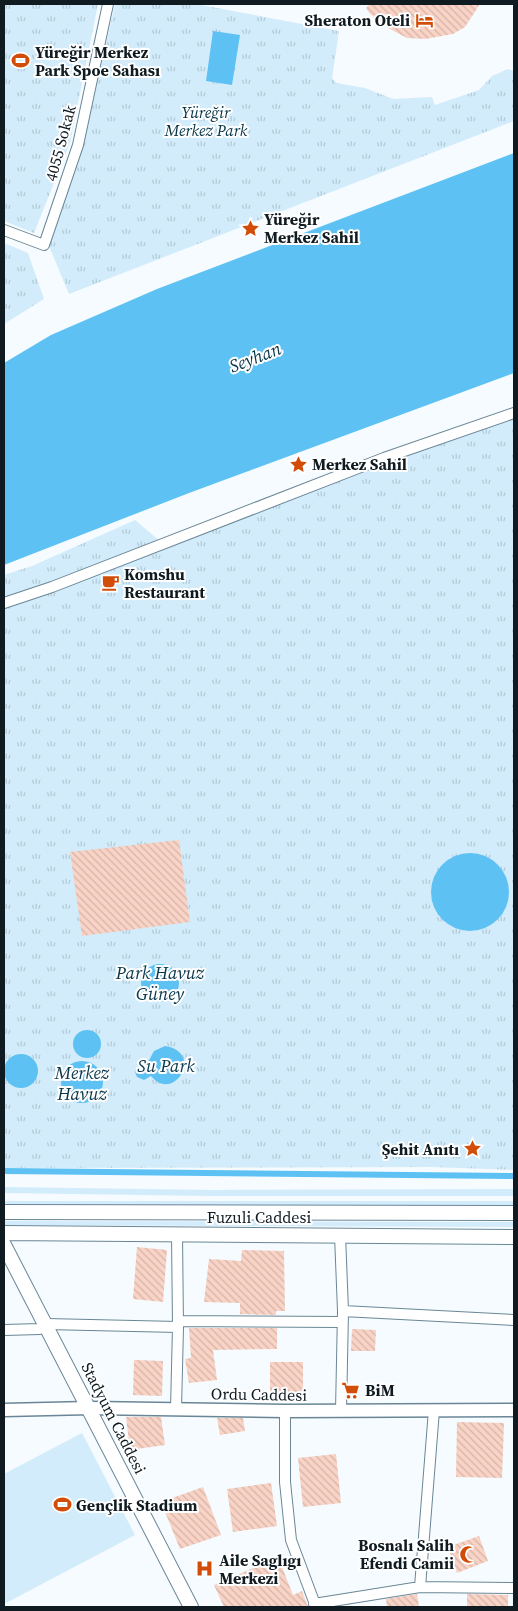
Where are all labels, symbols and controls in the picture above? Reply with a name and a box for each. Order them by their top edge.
place label: Sheraton Oteli [304,9,410,31]
hotel icon: Sheraton Oteli [414,10,434,30]
place label: Yüreğir Merkez Park Spoe Sahası [35,41,160,81]
sports icon: Yüreğir Merkez Park Spoe Sahası [11,51,31,71]
park label: Yüreğir Merkez Park [164,101,248,141]
street label: 4055 Sokak [39,102,81,184]
place label: Yüreğir Merkez Sahil [264,208,359,248]
place icon: Yüreğir Merkez Sahil [240,218,260,238]
water label: Seyhan [225,336,285,378]
place label: Merkez Sahil [312,453,407,475]
place icon: Merkez Sahil [288,454,308,474]
place label: Komshu Restaurant [124,563,205,603]
cafe icon: Komshu Restaurant [100,573,120,593]
water label: Park Havuz Güney [115,960,205,1006]
water label: Su Park [137,1053,195,1078]
water label: Merkez Havuz [54,1060,110,1106]
place label: Şehit Anıtı [382,1138,459,1160]
place icon: Şehit Anıtı [463,1139,483,1159]
street label: Fuzuli Caddesi [207,1206,311,1228]
street label: Stadyum Caddesi [76,1359,152,1478]
place label: BiM [365,1379,395,1401]
supermarket icon: BiM [341,1380,361,1400]
street label: Ordu Caddesi [211,1382,307,1406]
place label: Gençlik Stadium [76,1494,198,1516]
sports icon: Gençlik Stadium [52,1495,72,1515]
place label: Bosnalı Salih Efendi Camii [358,1534,454,1574]
mosque icon: Bosnalı Salih Efendi Camii [458,1544,478,1564]
place label: Aile Saglıgı Merkezi [219,1549,301,1589]
hospital icon: Aile Saglıgı Merkezi [195,1559,215,1579]

